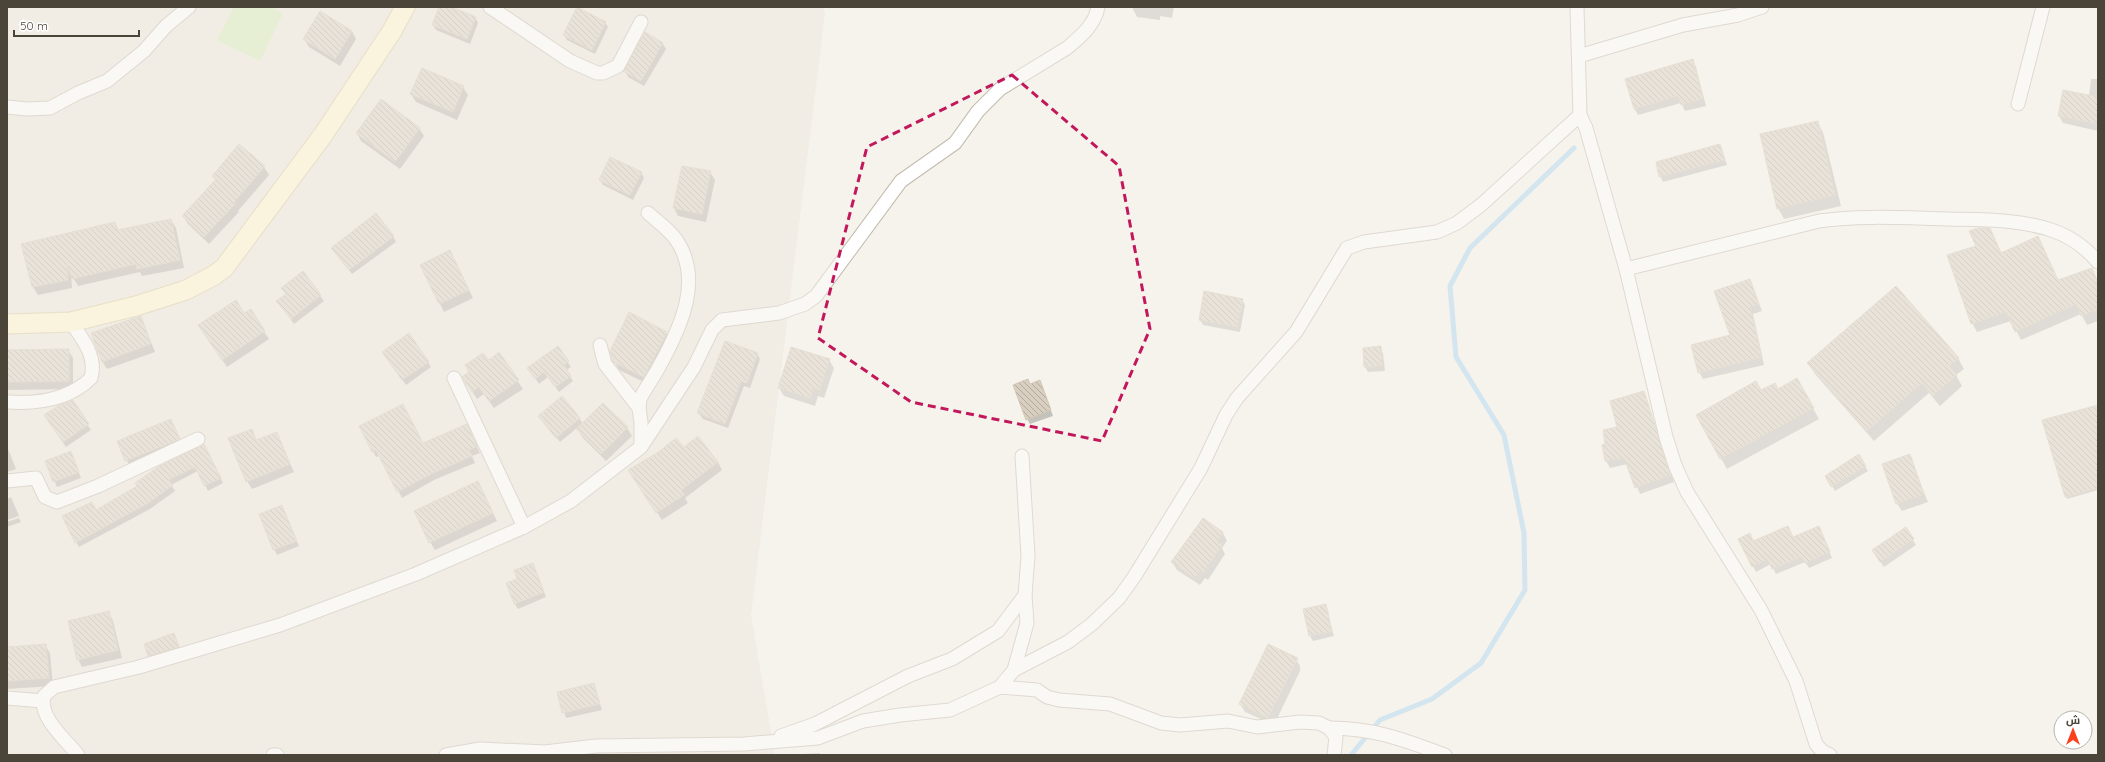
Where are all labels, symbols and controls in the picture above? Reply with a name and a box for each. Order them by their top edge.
scale bar [14,12,139,38]
text: 50 m [20,18,48,33]
north arrow [2053,710,2093,750]
text: ش [2066,713,2080,727]

